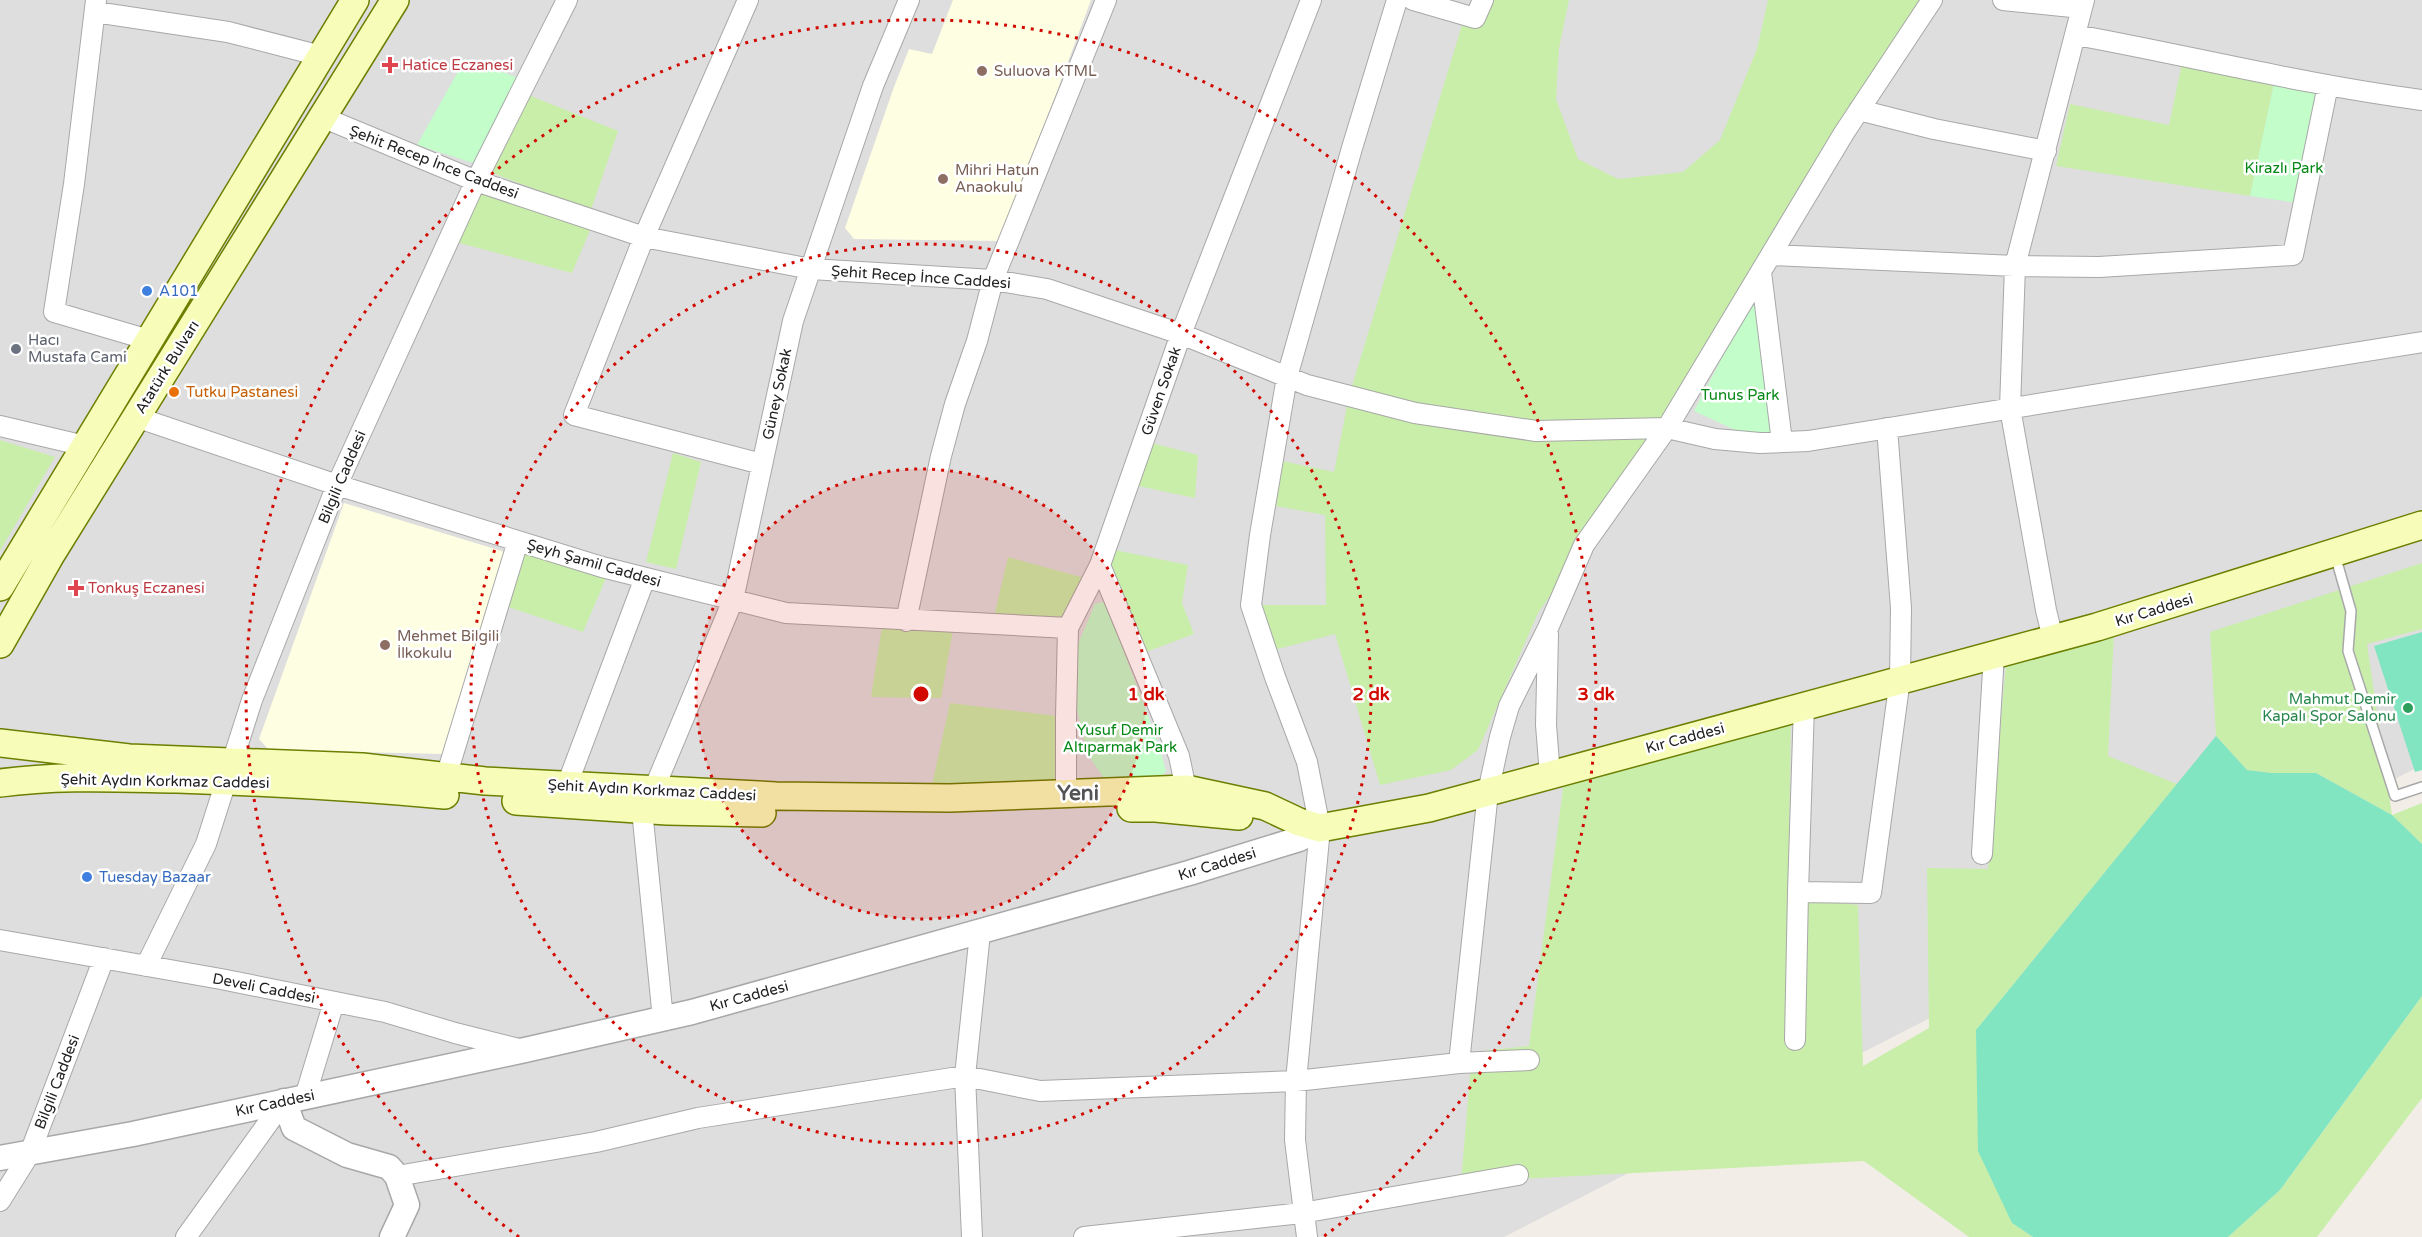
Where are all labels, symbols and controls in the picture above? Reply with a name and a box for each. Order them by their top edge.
place label: Hatice Eczanesi [402,56,513,74]
marker: Hatice Eczanesi [383,58,397,72]
place label: Suluova KTML [994,62,1097,80]
marker: Suluova KTML [975,64,989,78]
street label: Şehit Recep İnce Caddesi [347,121,521,203]
park label: Kirazlı Park [2245,159,2323,177]
place label: Mihri Hatun Anaokulu [955,161,1039,196]
marker: Mihri Hatun Anaokulu [936,172,950,186]
street label: Şehit Recep İnce Caddesi [831,262,1011,292]
place label: A101 [159,282,198,300]
marker: A101 [140,284,154,298]
street label: Atatürk Bulvarı [131,317,203,417]
place label: Hacı Mustafa Cami [28,331,127,366]
marker: Hacı Mustafa Cami [9,342,23,356]
street label: Güven Sokak [1137,344,1185,438]
street label: Güney Sokak [759,347,795,441]
place label: Tutku Pastanesi [186,383,298,401]
marker: Tutku Pastanesi [167,385,181,399]
park label: Tunus Park [1701,386,1779,404]
street label: Bilgili Caddesi [314,428,370,526]
street label: Şeyh Şamil Caddesi [525,535,663,591]
place label: Tonkuş Eczanesi [88,579,205,597]
marker: Tonkuş Eczanesi [69,581,83,595]
street label: Kır Caddesi [2113,590,2195,630]
place label: Mehmet Bilgili İlkokulu [397,627,499,662]
marker: Mehmet Bilgili İlkokulu [378,638,392,652]
text: 1 dk [1127,683,1165,705]
text: 2 dk [1352,683,1390,705]
text: 3 dk [1577,683,1615,705]
centre of rings [911,684,931,704]
place label: Mahmut Demir Kapalı Spor Salonu [2262,690,2396,725]
marker: Mahmut Demir Kapalı Spor Salonu [2401,701,2415,715]
street label: Kır Caddesi [1644,719,1726,757]
park label: Yusuf Demir Altıparmak Park [1063,721,1177,756]
street label: Şehit Aydın Korkmaz Caddesi [60,770,270,792]
street label: Şehit Aydın Korkmaz Caddesi [547,776,757,804]
district label: Yeni [1057,781,1099,806]
street label: Kır Caddesi [1176,844,1258,884]
place label: Tuesday Bazaar [99,868,211,886]
marker: Tuesday Bazaar [80,870,94,884]
street label: Develi Caddesi [211,969,317,1007]
street label: Kır Caddesi [708,977,790,1015]
street label: Bilgili Caddesi [31,1032,83,1132]
street label: Kır Caddesi [234,1086,316,1120]

